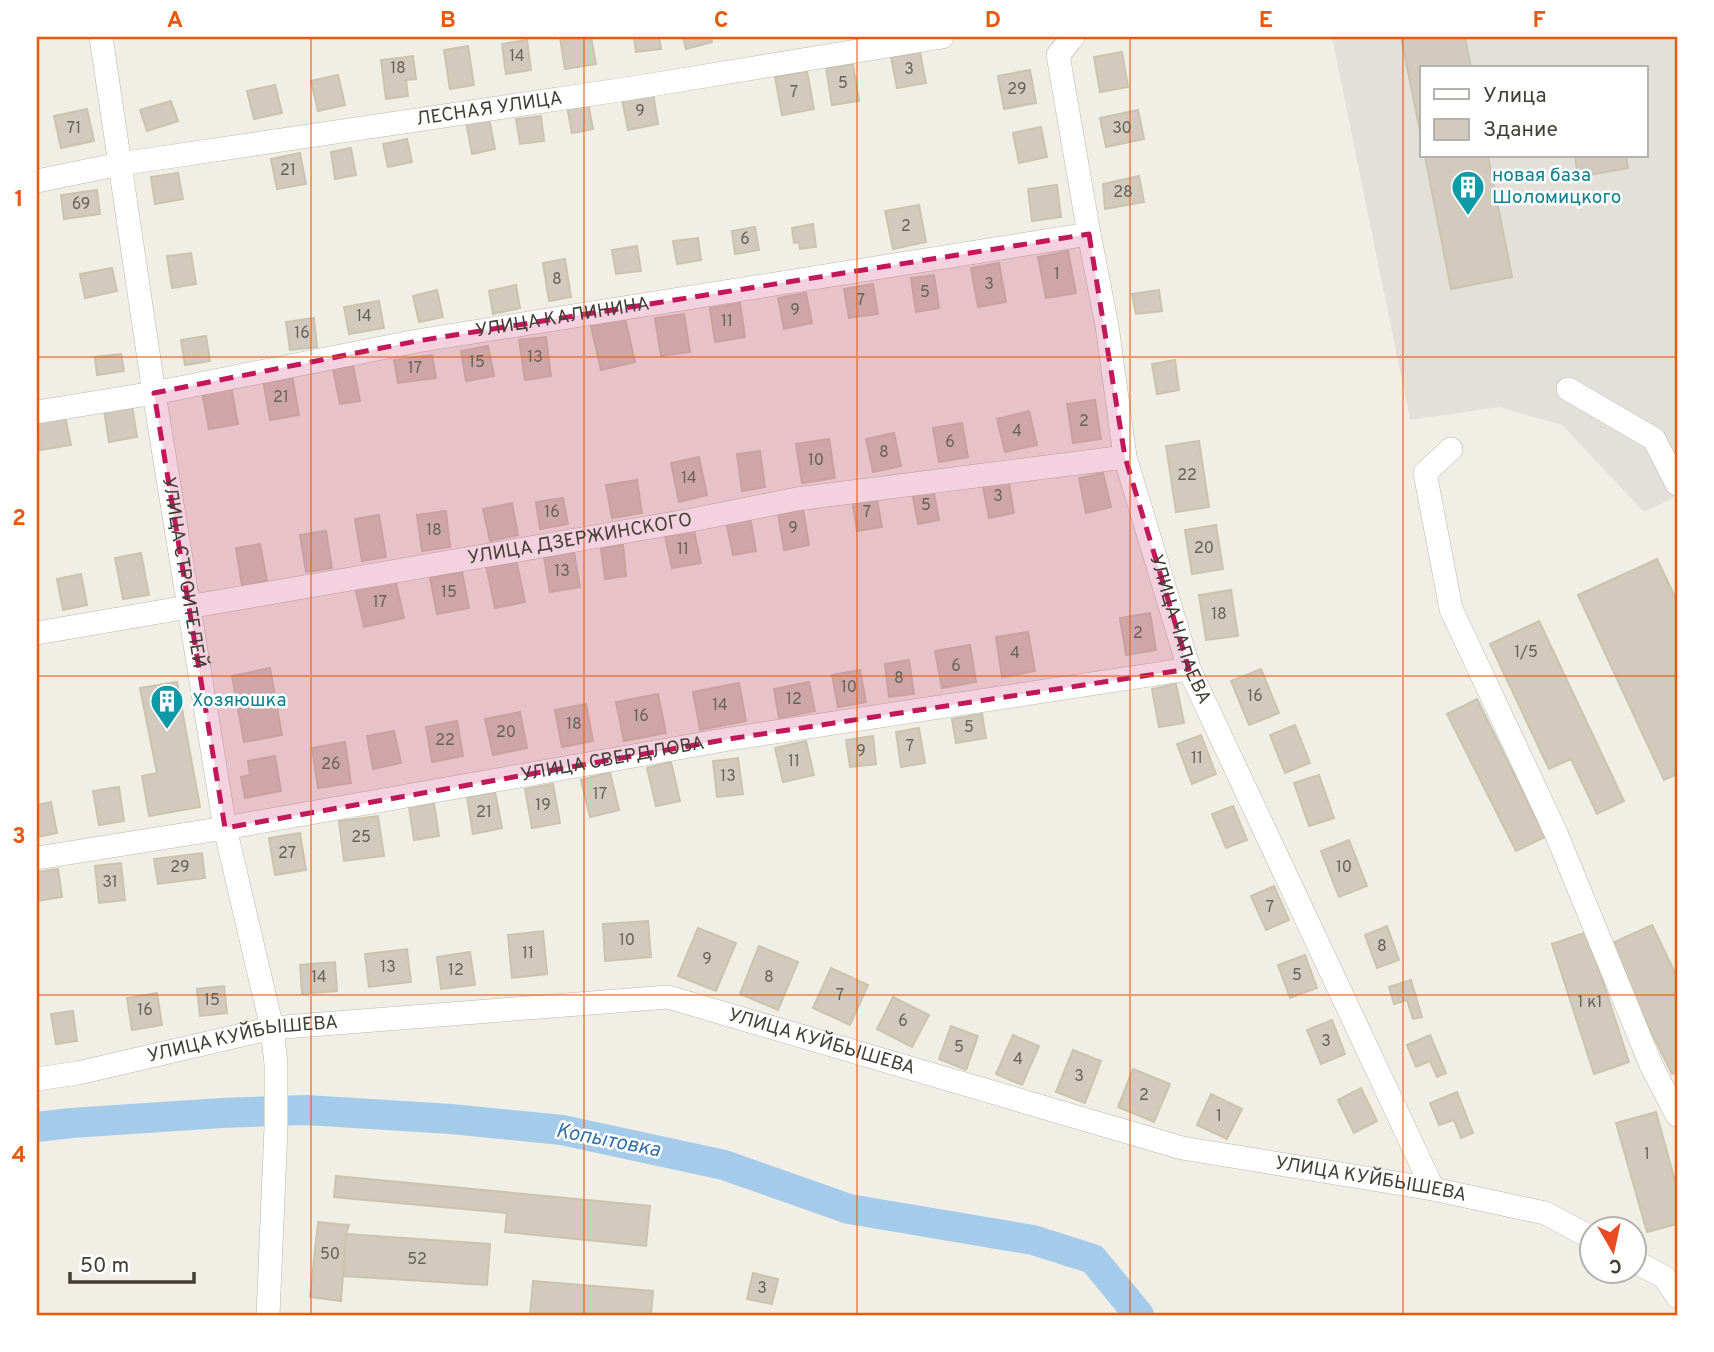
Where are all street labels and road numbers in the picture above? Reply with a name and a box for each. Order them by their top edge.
street label: ЛЕСНАЯ УЛИЦА [414,87,564,132]
street label: УЛИЦА КАЛИНИНА [474,292,651,344]
street label: УЛИЦА СТРОИТЕЛЕЙ [156,475,212,670]
street label: УЛИЦА ДЗЕРЖИНСКОГО [466,508,694,571]
street label: УЛИЦА ЧАПАЕВА [1143,552,1216,708]
street label: УЛИЦА СВЕРДЛОВА [519,732,707,788]
street label: УЛИЦА КУЙБЫШЕВА [725,1003,918,1081]
street label: УЛИЦА КУЙБЫШЕВА [145,1011,339,1068]
street label: УЛИЦА КУЙБЫШЕВА [1273,1151,1469,1208]

